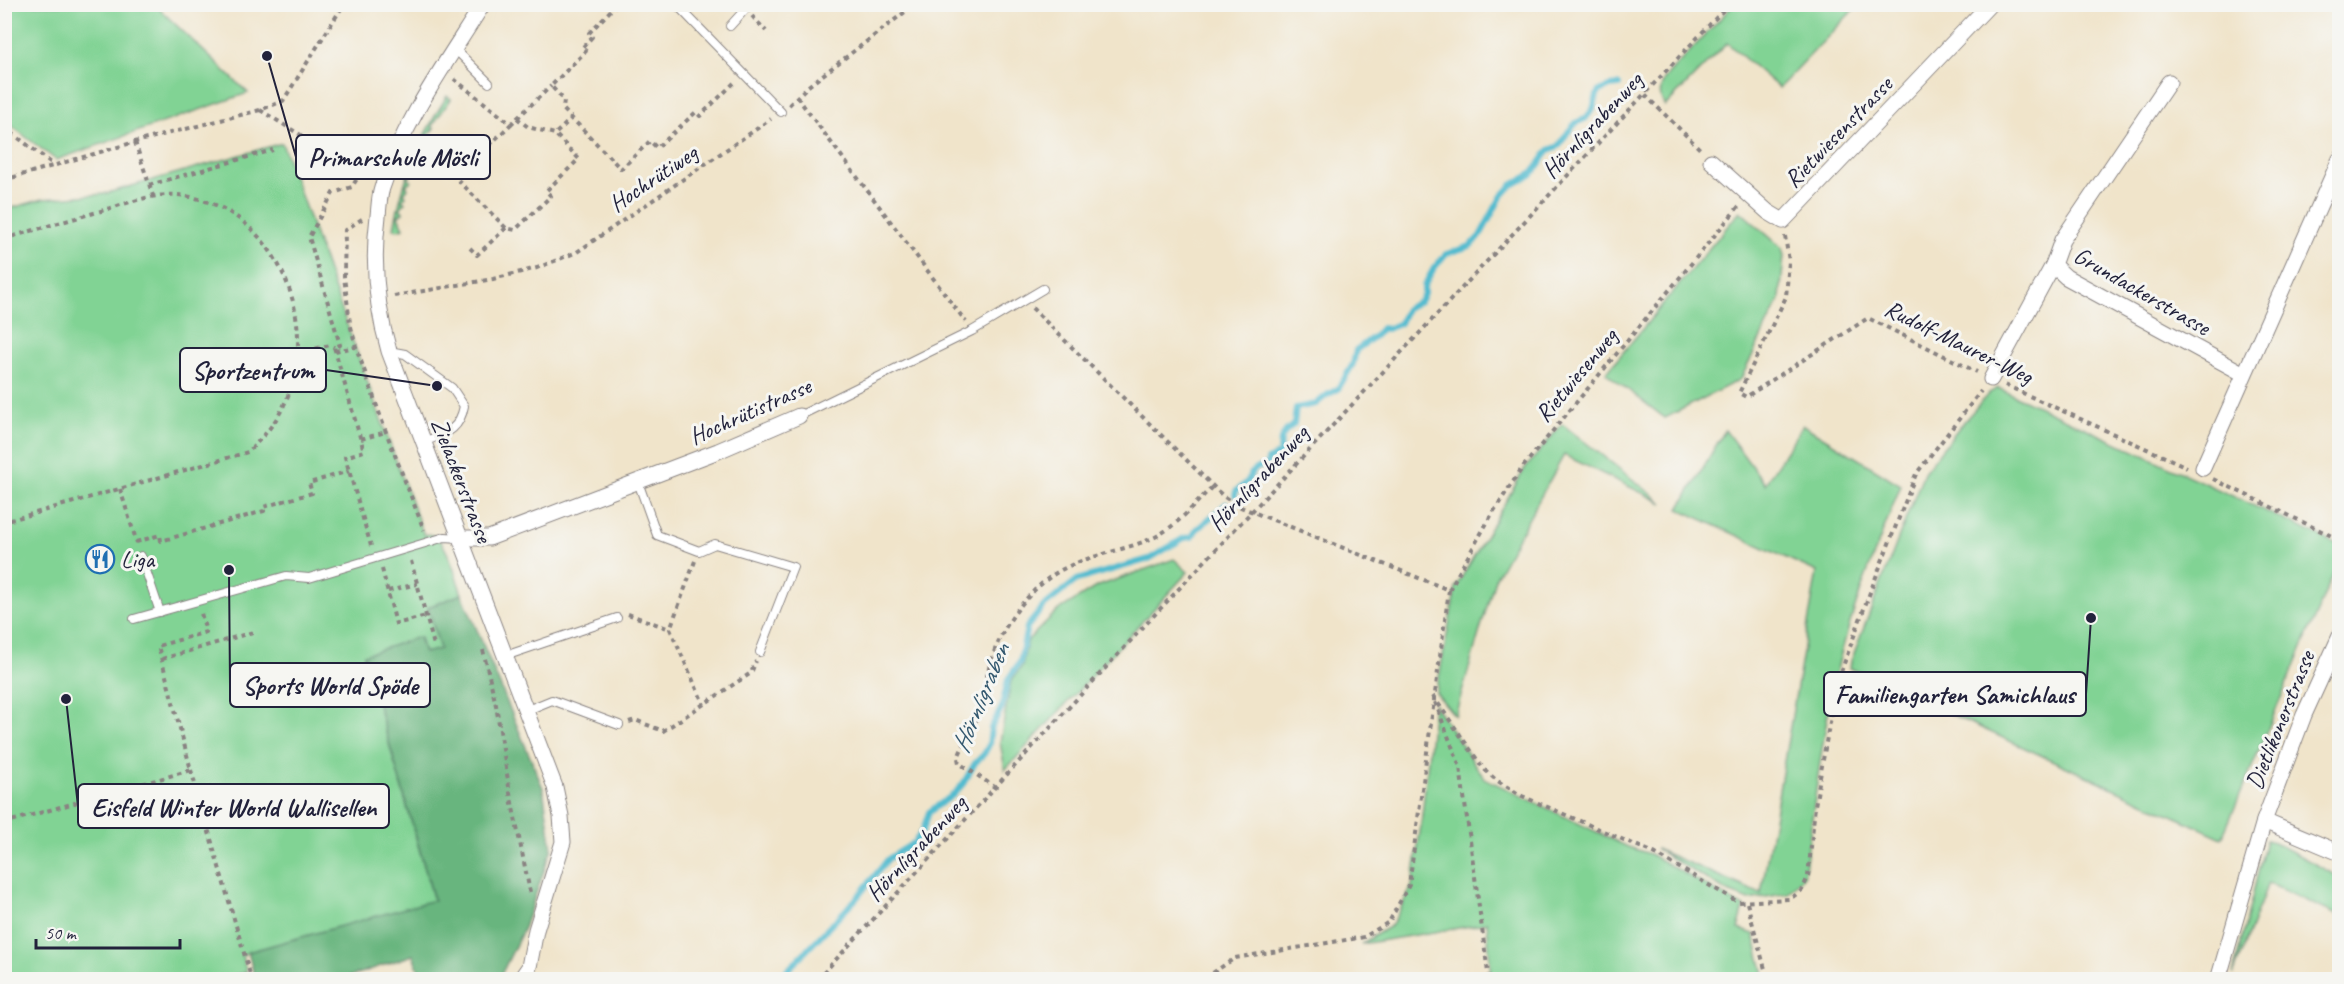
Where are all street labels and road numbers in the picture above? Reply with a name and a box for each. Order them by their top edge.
street label: Hörnligrabenweg [1535,65,1650,184]
street label: Rietwiesenstrasse [1777,68,1900,194]
street label: Hochrütiweg [603,137,704,218]
street label: Grundackerstrasse [2069,240,2217,343]
street label: Rudolf-Maurer-Weg [1880,293,2039,391]
street label: Rietwiesenweg [1528,321,1625,428]
street label: Hochrütistrasse [684,370,817,451]
street label: Zielackerstrasse [425,414,500,549]
street label: Hörnligrabenweg [1201,418,1316,537]
street label: Dietlikonerstrasse [2239,645,2322,793]
street label: Hörnligrabenweg [859,788,974,907]

